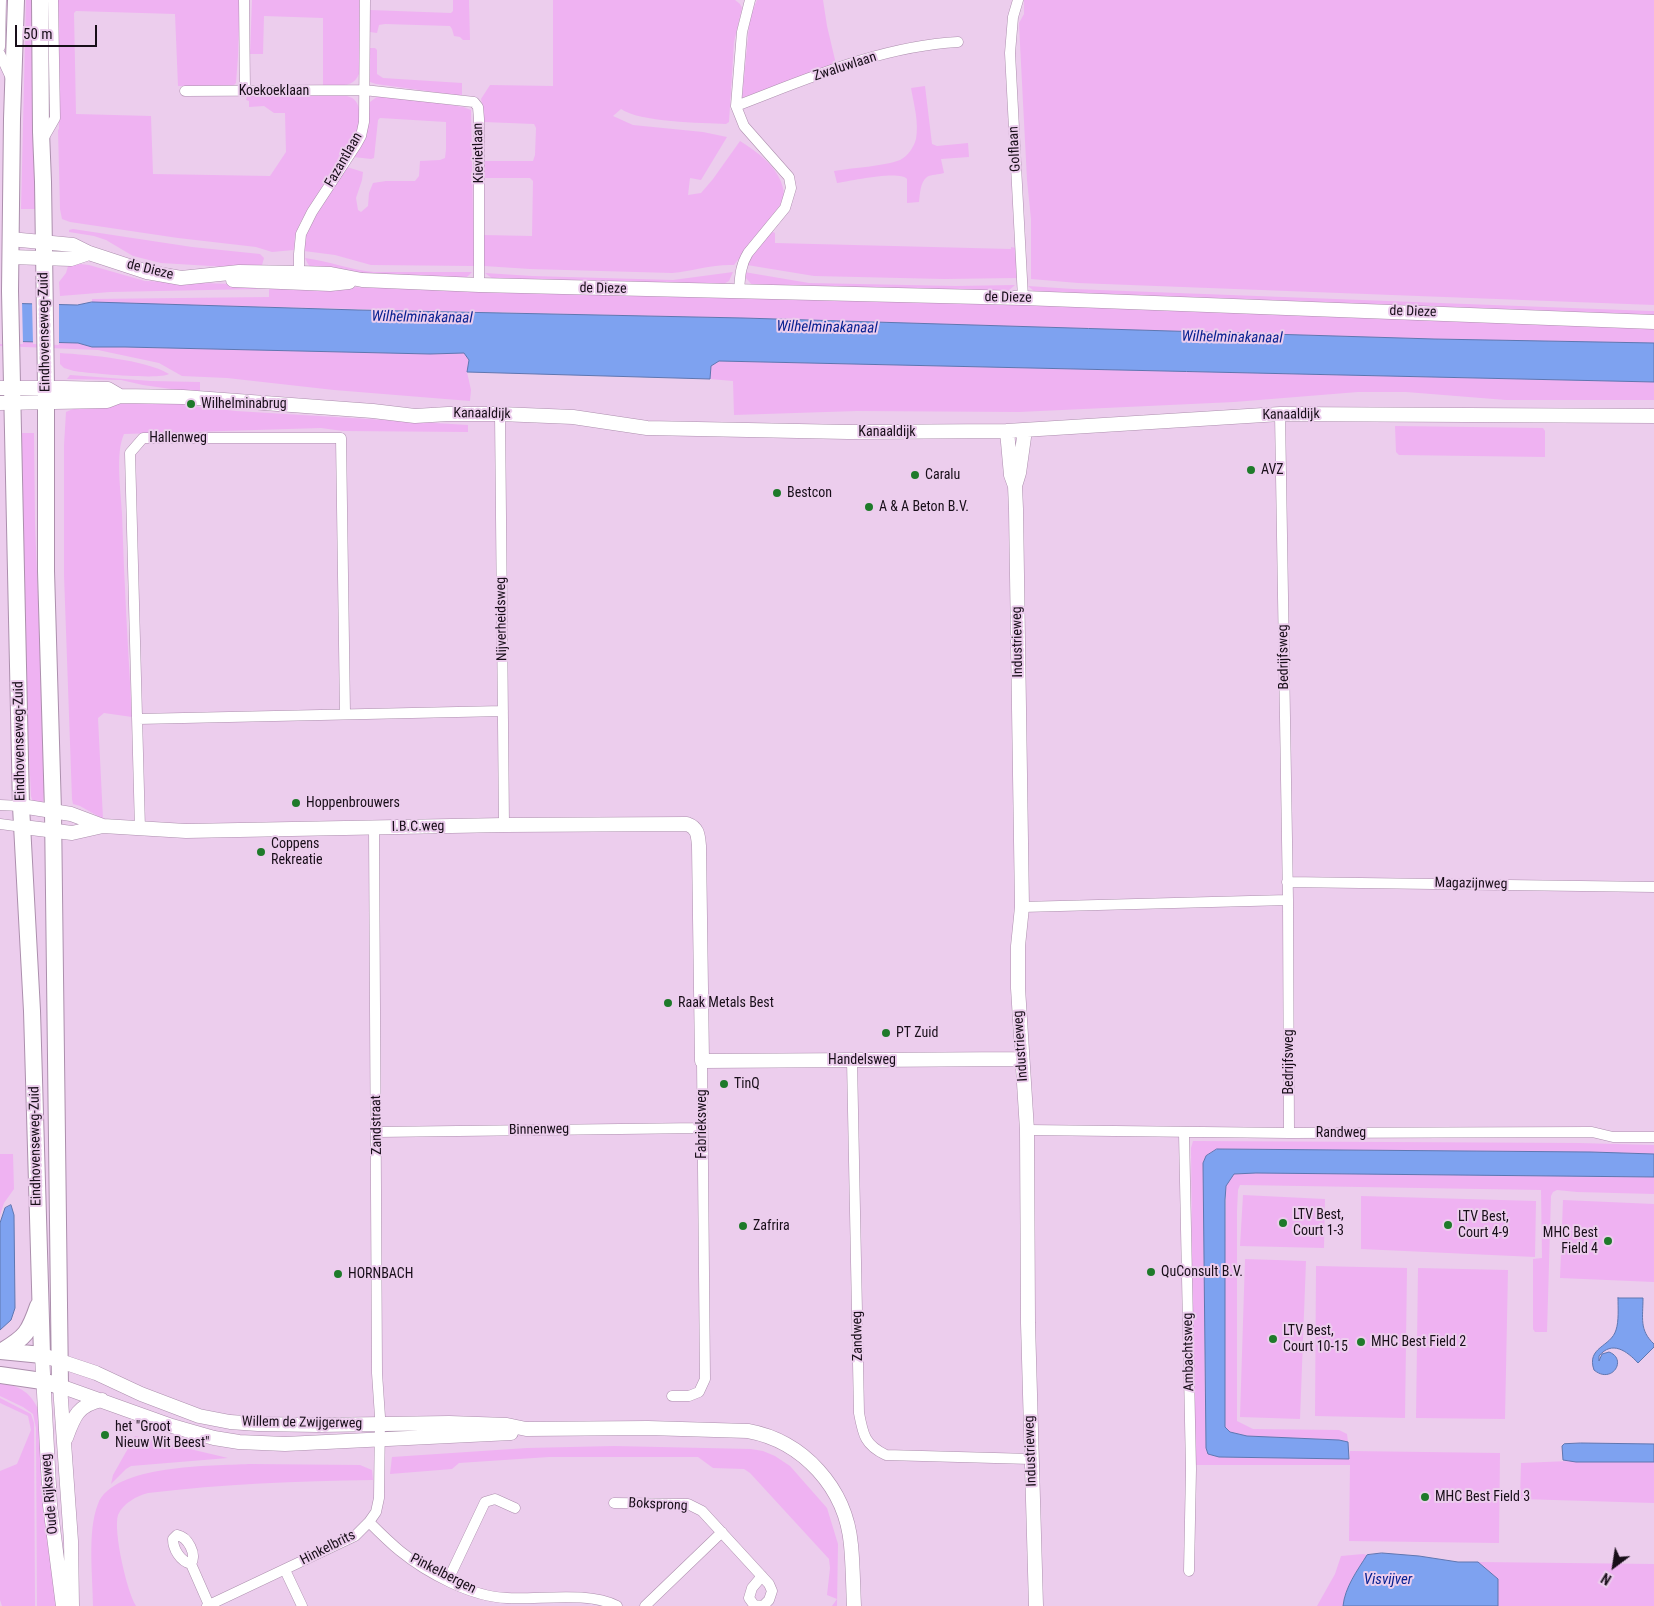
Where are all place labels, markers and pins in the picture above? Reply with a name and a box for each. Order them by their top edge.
place label: Wilhelminabrug [201,396,287,412]
marker: Wilhelminabrug [185,398,197,410]
place label: AVZ [1261,462,1284,478]
marker: AVZ [1245,464,1257,476]
place label: Caralu [925,467,960,483]
marker: Caralu [909,469,921,481]
place label: Bestcon [787,485,832,501]
marker: Bestcon [771,487,783,499]
place label: A & A Beton B.V. [879,499,969,515]
marker: A & A Beton B.V. [863,501,875,513]
place label: Hoppenbrouwers [306,795,400,811]
marker: Hoppenbrouwers [290,797,302,809]
place label: Coppens Rekreatie [271,836,323,869]
marker: Coppens Rekreatie [255,846,267,858]
place label: Raak Metals Best [678,995,774,1011]
marker: Raak Metals Best [662,997,674,1009]
place label: PT Zuid [896,1025,938,1041]
marker: PT Zuid [880,1027,892,1039]
place label: TinQ [734,1076,760,1092]
marker: TinQ [718,1078,730,1090]
place label: LTV Best, Court 1-3 [1293,1207,1344,1240]
place label: LTV Best, Court 4-9 [1458,1209,1509,1242]
marker: LTV Best, Court 1-3 [1277,1217,1289,1229]
place label: Zafrira [753,1218,790,1234]
marker: LTV Best, Court 4-9 [1442,1219,1454,1231]
marker: Zafrira [737,1220,749,1232]
place label: MHC Best Field 4 [1543,1225,1598,1258]
marker: MHC Best Field 4 [1602,1235,1614,1247]
place label: QuConsult B.V. [1161,1264,1243,1280]
place label: HORNBACH [348,1266,413,1282]
marker: QuConsult B.V. [1145,1266,1157,1278]
marker: HORNBACH [332,1268,344,1280]
place label: LTV Best, Court 10-15 [1283,1323,1348,1355]
marker: LTV Best, Court 10-15 [1267,1333,1279,1345]
place label: MHC Best Field 2 [1371,1334,1466,1350]
marker: MHC Best Field 2 [1355,1336,1367,1348]
place label: het "Groot Nieuw Wit Beest" [115,1419,210,1451]
marker: het "Groot Nieuw Wit Beest" [99,1429,111,1441]
place label: MHC Best Field 3 [1435,1489,1530,1505]
marker: MHC Best Field 3 [1419,1491,1431,1503]

